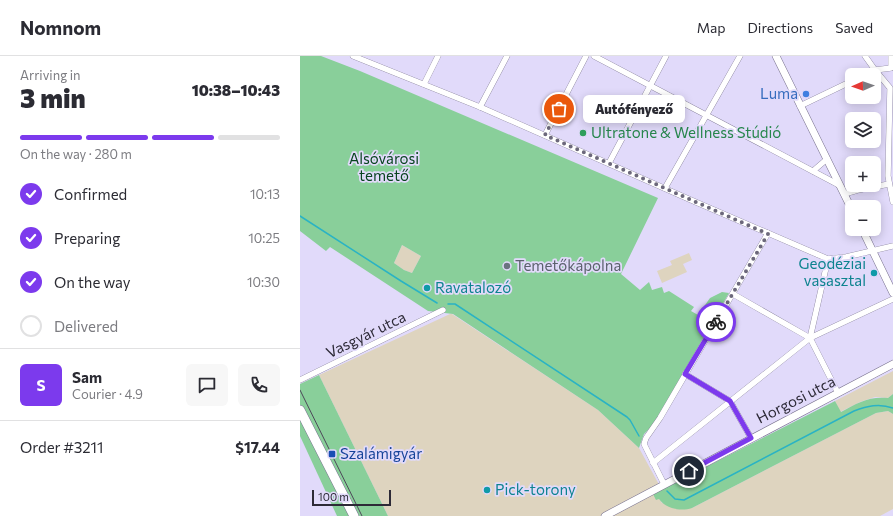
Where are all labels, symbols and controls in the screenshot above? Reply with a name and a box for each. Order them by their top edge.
text: Nomnom [20,16,101,39]
text: Map [697,19,726,36]
text: Directions [748,19,813,36]
text: Saved [835,19,873,36]
text: Arriving in [20,67,80,83]
north arrow [845,68,881,104]
map controls [845,68,881,236]
text: 10:38–10:43 [192,81,280,99]
text: 3 min [20,82,86,113]
place label: Luma [760,84,798,102]
marker: Luma [801,89,811,99]
pin [542,92,576,126]
callout: Autófényező [583,95,685,123]
icon: bag [548,98,570,120]
text: Autófényező [595,101,673,117]
button: layers [845,112,881,148]
place label: Ultratone & Wellness Stúdió [591,123,781,141]
marker: Ultratone & Wellness Stúdió [578,128,588,138]
text: On the way · 280 m [20,146,132,162]
park label: Alsóvárosi temető [349,149,419,184]
button: + [845,156,881,192]
icon: check [20,183,42,205]
text: Confirmed [54,185,127,203]
text: 10:13 [250,186,280,202]
button: − [845,200,881,236]
icon: check [20,227,42,249]
text: Preparing [54,229,120,247]
text: 10:25 [248,230,280,246]
place label: Geodéziai vasasztal [799,254,866,289]
place label: Temetőkápolna [515,256,621,274]
marker: Temetőkápolna [502,261,512,271]
marker: Geodéziai vasasztal [869,268,879,278]
icon: check [20,271,42,293]
text: On the way [54,273,131,291]
text: 10:30 [247,274,280,290]
place label: Ravatalozó [435,278,511,296]
marker: Ravatalozó [422,283,432,293]
courier [696,302,736,342]
street label: Vasgyár utca [323,307,408,361]
icon: bike [705,311,727,333]
text: Delivered [54,317,118,335]
button: chat [186,364,228,406]
button: phone [238,364,280,406]
text: Sam [72,368,102,386]
street label: Horgosi utca [753,372,838,427]
text: S [36,376,46,394]
text: Courier · 4.9 [72,386,143,402]
text: Order #3211 [20,438,103,456]
text: $17.44 [235,438,280,456]
place label: Szalámigyár [340,444,422,462]
marker: Szalámigyár [327,449,337,459]
pin [672,454,706,488]
icon: home [678,460,700,482]
place label: Pick-torony [495,480,576,498]
marker: Pick-torony [482,485,492,495]
scale bar [312,488,391,507]
text: 100 m [318,490,349,503]

